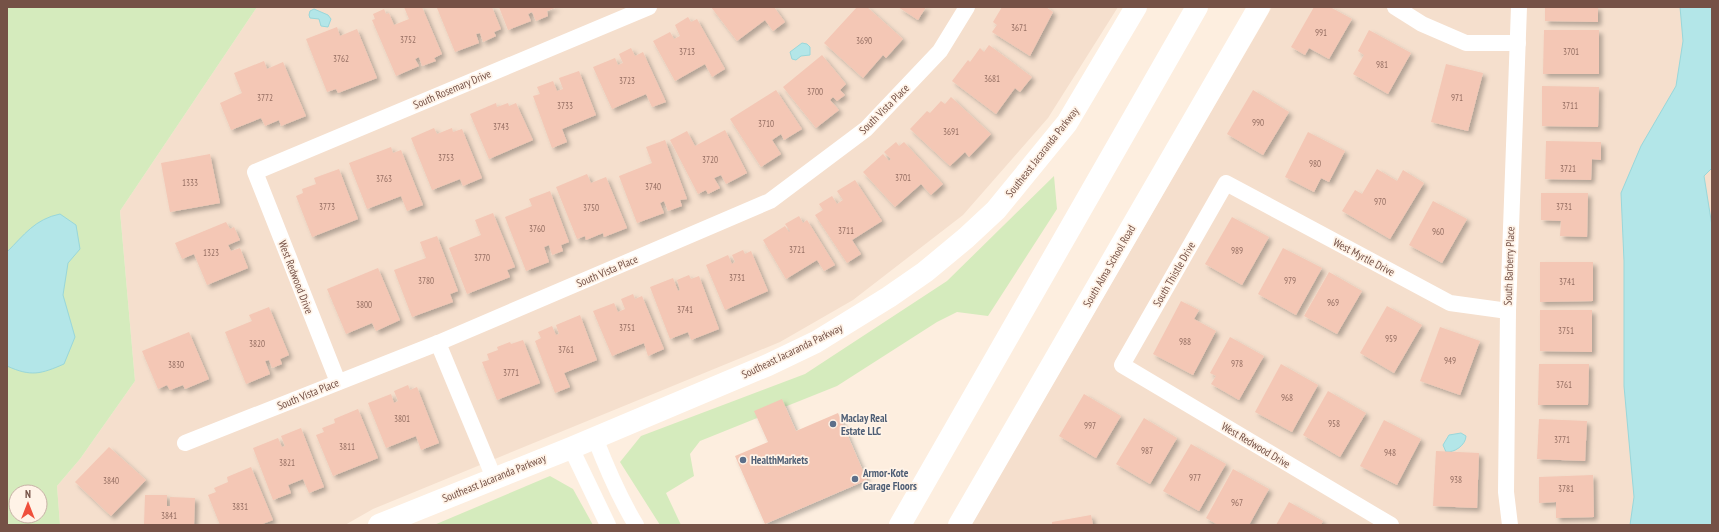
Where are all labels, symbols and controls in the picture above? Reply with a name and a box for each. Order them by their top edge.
house number: 3671 [1011,22,1027,33]
house number: 991 [1315,27,1327,38]
house number: 3752 [400,34,416,45]
house number: 3690 [856,35,872,46]
house number: 3713 [679,46,695,57]
house number: 3701 [1563,46,1579,57]
house number: 3762 [333,53,349,64]
house number: 981 [1376,59,1388,70]
street label: South Rosemary Drive [411,66,493,112]
house number: 3681 [984,73,1000,84]
house number: 3723 [619,75,635,86]
street label: South Vista Place [856,81,912,137]
house number: 3700 [807,86,823,97]
house number: 3772 [257,92,273,103]
house number: 971 [1451,92,1463,103]
house number: 3733 [557,100,573,111]
house number: 3711 [1562,100,1578,111]
street label: Southeast Jacaranda Parkway [1002,103,1082,200]
house number: 990 [1252,117,1264,128]
house number: 3710 [758,118,774,129]
house number: 3743 [493,121,509,132]
house number: 3691 [943,126,959,137]
house number: 3753 [438,152,454,163]
house number: 3720 [702,154,718,165]
house number: 980 [1309,158,1321,169]
house number: 3721 [1560,163,1576,174]
house number: 3701 [895,172,911,183]
house number: 3763 [376,173,392,184]
house number: 1333 [182,177,198,188]
house number: 3740 [645,181,661,192]
house number: 970 [1374,196,1386,207]
house number: 3773 [319,201,335,212]
house number: 3731 [1556,201,1572,212]
house number: 3750 [583,202,599,213]
street label: South Alma School Road [1080,222,1138,310]
house number: 3760 [529,223,545,234]
house number: 3711 [838,225,854,236]
house number: 960 [1432,226,1444,237]
street label: South Barberry Place [1501,226,1517,306]
street label: West Myrtle Drive [1331,235,1397,279]
street label: West Redwood Drive [276,238,317,316]
street label: South Thistle Drive [1150,239,1198,309]
house number: 3721 [789,244,805,255]
house number: 989 [1231,245,1243,256]
house number: 1323 [203,247,219,258]
house number: 3770 [474,252,490,263]
street label: South Vista Place [574,252,640,290]
house number: 3731 [729,272,745,283]
house number: 3780 [418,275,434,286]
house number: 979 [1284,275,1296,286]
house number: 3741 [1559,276,1575,287]
house number: 969 [1327,297,1339,308]
house number: 3800 [356,299,372,310]
house number: 3741 [677,304,693,315]
street label: Southeast Jacaranda Parkway [739,320,846,382]
house number: 3751 [619,322,635,333]
house number: 3751 [1558,325,1574,336]
house number: 959 [1385,333,1397,344]
house number: 988 [1179,336,1191,347]
house number: 3820 [249,338,265,349]
house number: 3761 [558,344,574,355]
house number: 949 [1444,355,1456,366]
house number: 978 [1231,358,1243,369]
house number: 3830 [168,359,184,370]
house number: 3771 [503,367,519,378]
street label: South Vista Place [275,375,341,413]
house number: 3761 [1556,379,1572,390]
house number: 968 [1281,392,1293,403]
place label: Maclay Real Estate LLC [841,411,888,438]
house number: 3801 [394,413,410,424]
house number: 958 [1328,418,1340,429]
marker: Maclay Real Estate LLC [828,419,838,429]
street label: West Redwood Drive [1219,419,1293,471]
house number: 997 [1084,420,1096,431]
house number: 3771 [1554,434,1570,445]
house number: 3811 [339,441,355,452]
house number: 987 [1141,445,1153,456]
house number: 948 [1384,447,1396,458]
street label: Southeast Jacaranda Parkway [440,450,549,505]
place label: HealthMarkets [751,453,808,467]
marker: HealthMarkets [738,455,748,465]
house number: 3821 [279,457,295,468]
place label: Armor-Kote Garage Floors [862,466,917,493]
house number: 977 [1189,472,1201,483]
marker: Armor-Kote Garage Floors [850,474,860,484]
house number: 938 [1450,474,1462,485]
house number: 3840 [103,475,119,486]
house number: 3781 [1558,483,1574,494]
north arrow [8,484,48,524]
text: N [25,487,31,501]
house number: 967 [1231,497,1243,508]
house number: 3831 [232,501,248,512]
house number: 3841 [161,510,177,521]

